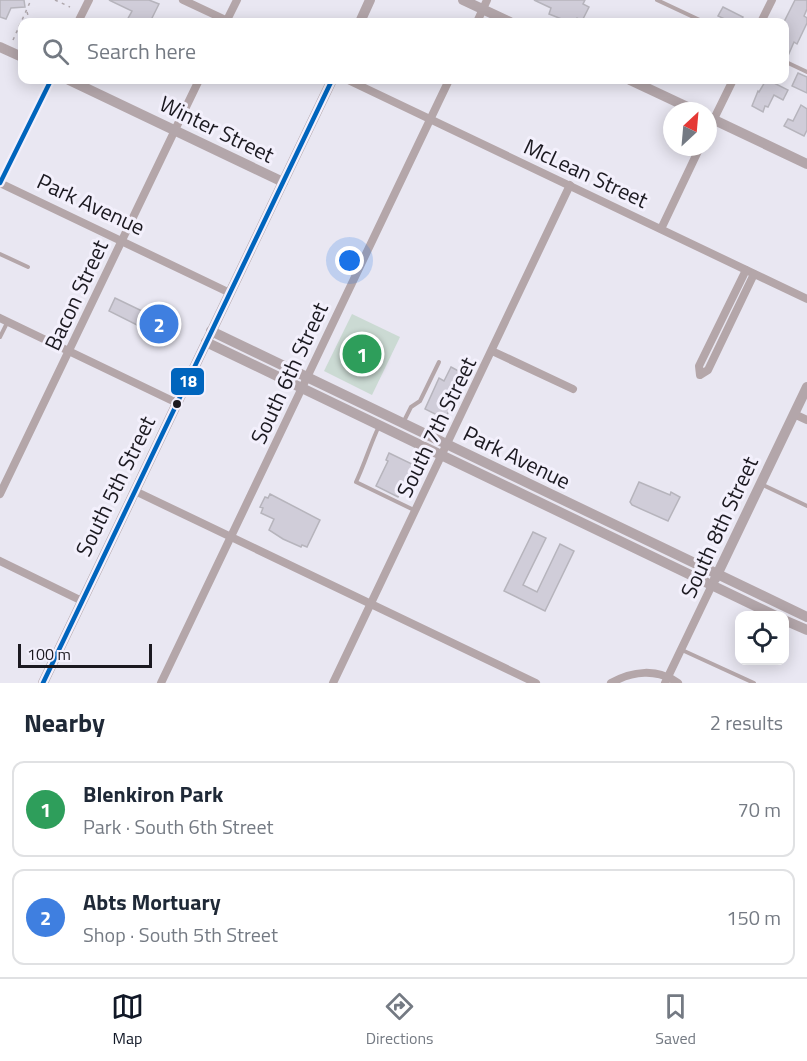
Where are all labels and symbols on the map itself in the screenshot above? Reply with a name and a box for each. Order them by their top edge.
street label: Winter Street [154,87,280,172]
north arrow [663,102,717,156]
street label: McLean Street [518,129,654,217]
street label: Park Avenue [31,164,151,244]
street label: Bacon Street [35,234,117,356]
your location [335,246,364,275]
street label: South 6th Street [241,296,337,450]
pin: 2 [140,302,178,346]
pin: 1 [342,332,382,376]
street label: South 7th Street [387,351,485,503]
line badge: 18 [170,367,205,396]
text: 18 [179,369,197,393]
unlabelled marker [171,398,183,410]
street label: South 5th Street [66,410,164,562]
street label: Park Avenue [458,416,576,498]
street label: South 8th Street [671,450,767,604]
scale bar [18,641,152,668]

